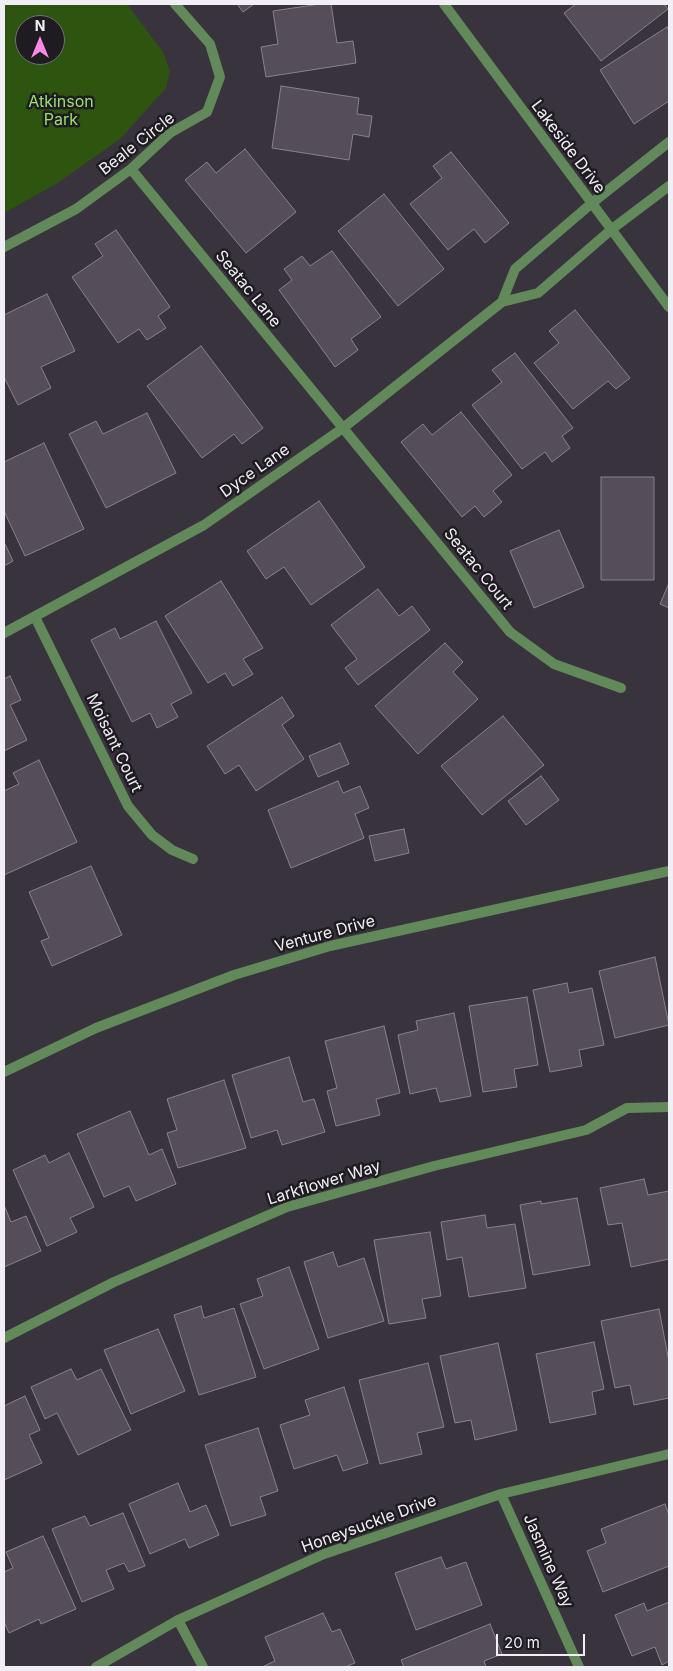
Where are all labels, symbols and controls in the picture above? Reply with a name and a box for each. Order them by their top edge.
north arrow [15,15,65,65]
text: N [35,17,45,34]
park label: Atkinson Park [28,92,94,130]
street label: Lakeside Drive [527,97,609,197]
street label: Beale Circle [96,109,178,179]
street label: Seatac Lane [211,247,285,331]
street label: Dyce Lane [217,440,293,502]
street label: Seatac Court [439,525,517,613]
street label: Moisant Court [82,691,146,795]
street label: Venture Drive [273,911,377,957]
street label: Larkflower Way [265,1157,383,1209]
street label: Honeysuckle Drive [299,1491,439,1557]
street label: Jasmine Way [519,1511,577,1611]
scale bar [498,1624,587,1656]
text: 20 m [504,1633,540,1652]

